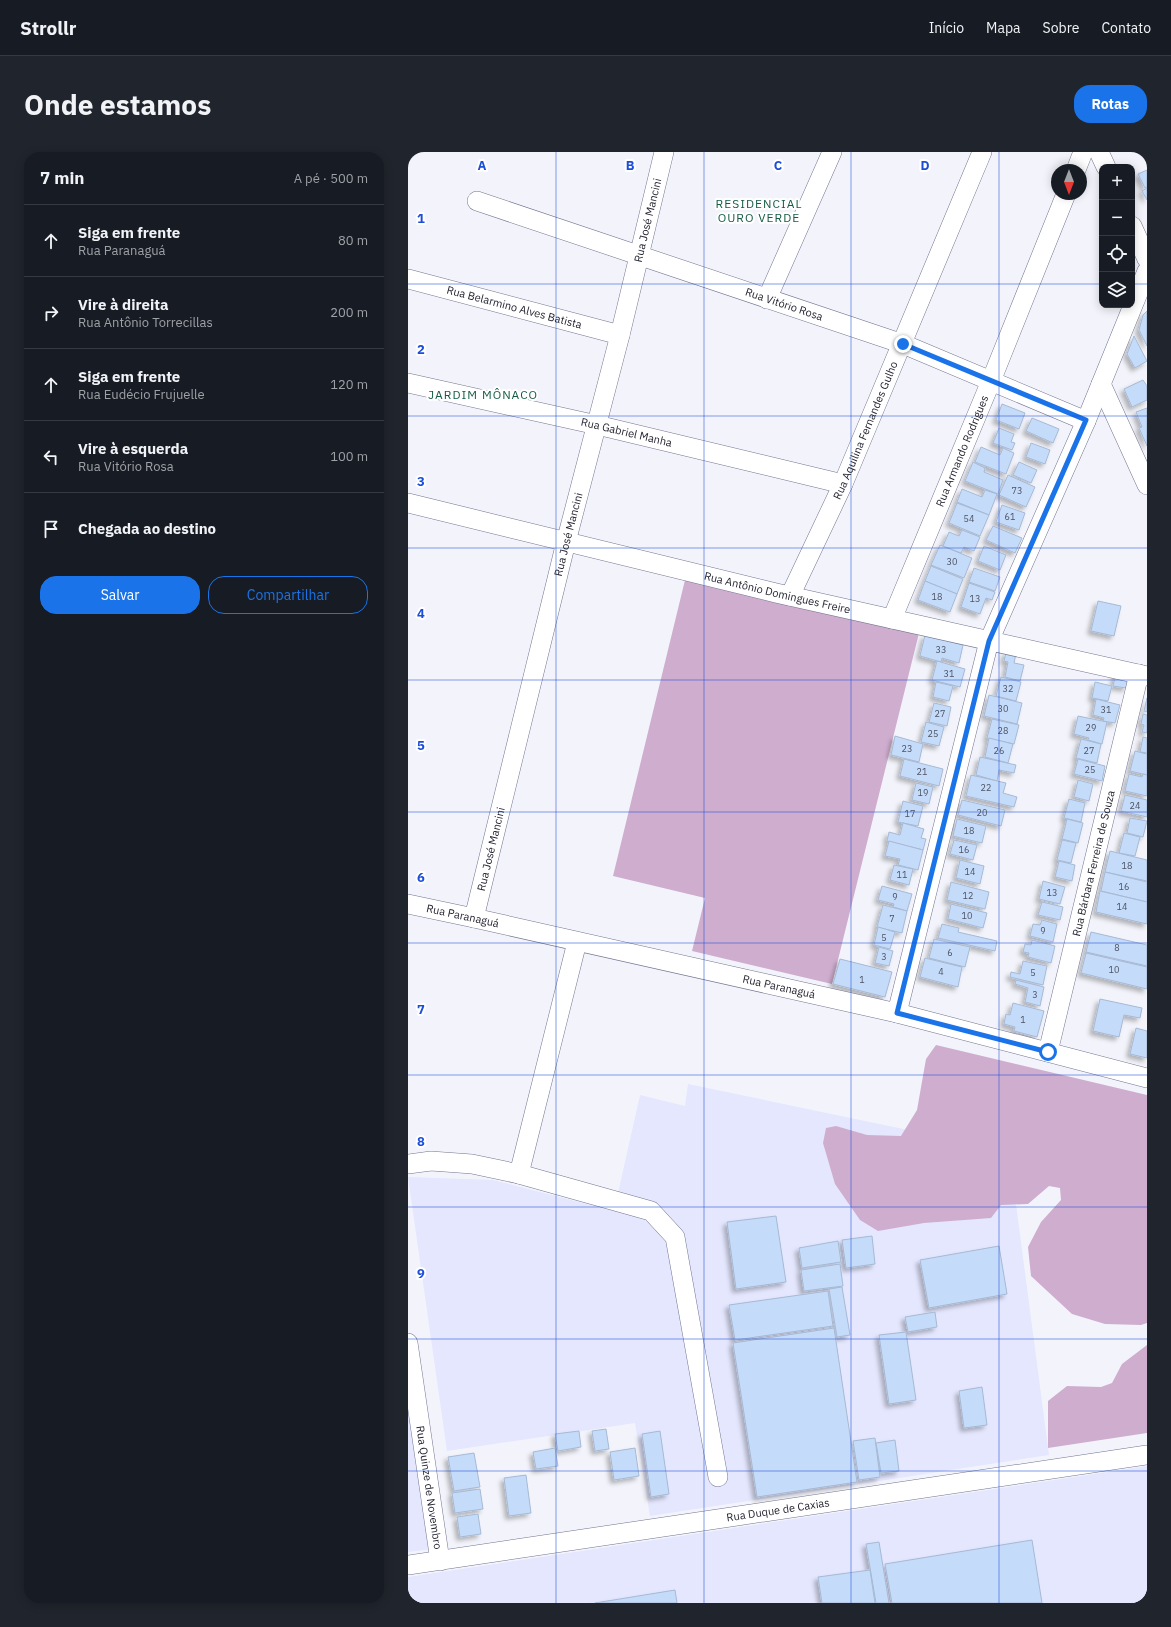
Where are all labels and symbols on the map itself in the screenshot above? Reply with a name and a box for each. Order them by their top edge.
text: A [478,157,487,174]
text: B [626,157,635,174]
text: C [774,157,783,174]
text: D [920,157,930,174]
north arrow [1051,164,1087,200]
street label: Rua José Mancini [631,177,664,264]
district label: RESIDENCIAL OURO VERDE [716,196,802,225]
text: 1 [417,210,425,227]
street label: Rua Belarmino Alves Batista [445,283,584,332]
street label: Rua Vitório Rosa [743,285,825,324]
route end [894,335,912,353]
text: 2 [417,341,425,358]
street label: Rua Aquilina Fernandes Gulho [830,359,901,502]
district label: JARDIM MÔNACO [428,387,538,402]
street label: Rua Armando Rodrigues [932,393,991,509]
street label: Rua Gabriel Manha [580,415,674,450]
text: 3 [417,473,425,490]
house number: 73 [1012,485,1022,496]
street label: Rua José Mancini [551,491,586,578]
house number: 61 [1005,511,1015,522]
house number: 54 [964,513,974,524]
house number: 30 [947,556,957,567]
street label: Rua Antônio Domingues Freire [703,569,852,616]
house number: 18 [932,591,942,602]
house number: 13 [970,593,980,604]
text: 4 [417,605,425,622]
house number: 33 [936,644,946,655]
house number: 31 [944,668,954,679]
house number: 32 [1003,683,1013,694]
house number: 30 [998,703,1008,714]
house number: 31 [1101,704,1111,715]
house number: 27 [935,708,945,719]
house number: 29 [1086,722,1096,733]
house number: 28 [998,725,1008,736]
house number: 25 [928,728,938,739]
text: 5 [417,737,425,754]
house number: 23 [902,743,912,754]
house number: 26 [994,745,1004,756]
house number: 27 [1084,745,1094,756]
house number: 25 [1085,764,1095,775]
house number: 21 [917,766,927,777]
house number: 22 [981,782,991,793]
house number: 19 [918,787,928,798]
street label: Rua Bárbara Ferreira de Souza [1069,789,1118,938]
house number: 24 [1130,800,1140,811]
street label: Rua José Mancini [474,806,508,892]
house number: 20 [977,807,987,818]
house number: 17 [905,808,915,819]
house number: 18 [964,825,974,836]
house number: 16 [959,844,969,855]
house number: 18 [1122,860,1132,871]
house number: 14 [965,866,975,877]
text: 6 [417,869,425,886]
house number: 11 [897,869,907,880]
house number: 16 [1119,881,1129,892]
house number: 13 [1047,887,1057,898]
house number: 12 [963,890,973,901]
house number: 9 [892,891,898,902]
street label: Rua Paranaguá [425,901,501,930]
house number: 14 [1117,901,1127,912]
house number: 10 [962,910,972,921]
house number: 7 [889,913,895,924]
house number: 9 [1040,925,1046,936]
house number: 5 [881,932,887,943]
house number: 8 [1114,942,1120,953]
house number: 6 [947,947,953,958]
house number: 3 [881,951,887,962]
house number: 10 [1109,964,1119,975]
house number: 4 [938,966,944,977]
house number: 5 [1030,967,1036,978]
street label: Rua Paranaguá [741,972,817,1001]
house number: 1 [859,974,865,985]
house number: 3 [1032,989,1038,1000]
text: 7 [417,1001,425,1018]
house number: 1 [1020,1014,1026,1025]
route start [1039,1043,1057,1061]
text: 8 [417,1133,425,1150]
text: 9 [417,1265,425,1282]
street label: Rua Quinze de Novembro [413,1425,445,1550]
street label: Rua Duque de Caxias [725,1495,830,1525]

